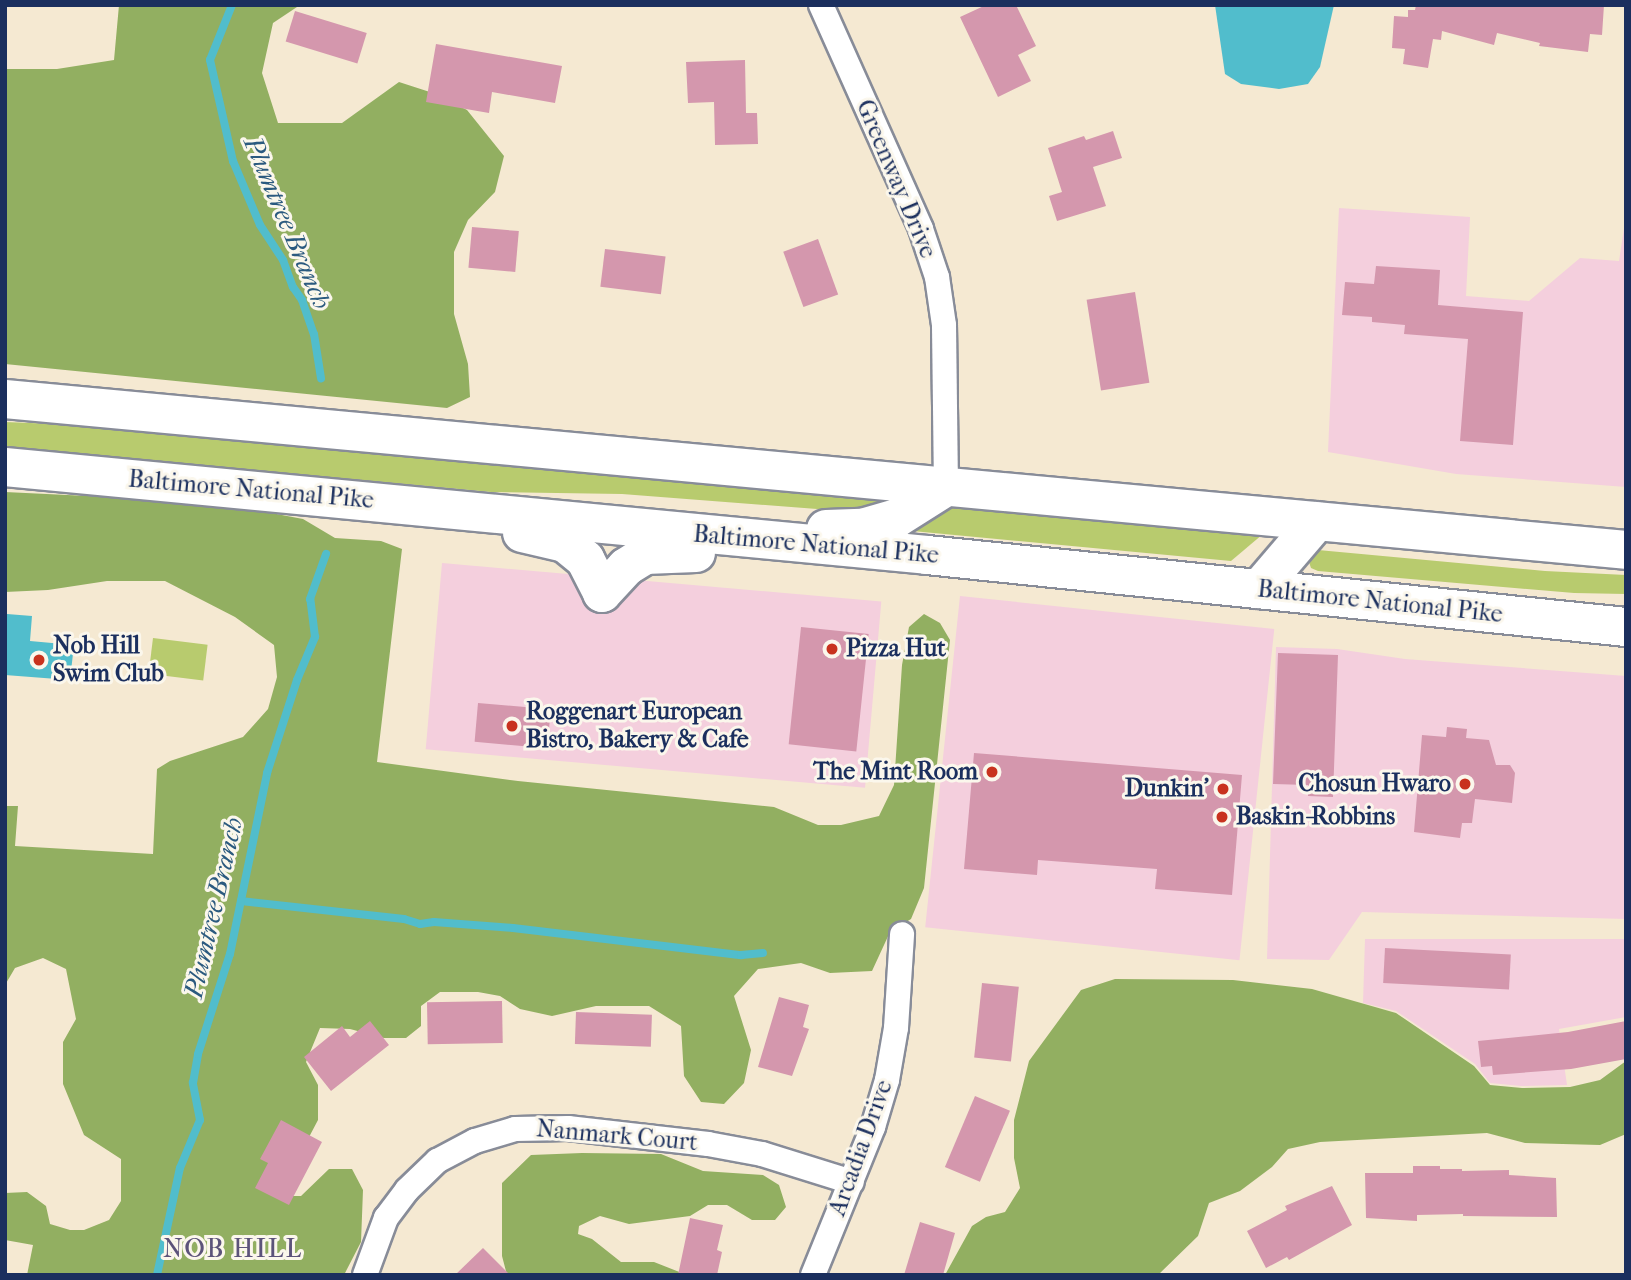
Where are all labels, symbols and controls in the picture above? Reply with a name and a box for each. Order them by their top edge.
street label: Greenway Drive [850,96,942,262]
water label: Plumtree Branch [237,132,337,314]
street label: Baltimore National Pike [127,465,375,515]
street label: Baltimore National Pike [692,520,940,570]
street label: Baltimore National Pike [1256,575,1504,629]
place label: Nob Hill Swim Club [53,632,164,688]
place label: Pizza Hut [846,635,946,663]
marker: Pizza Hut [824,641,840,657]
marker: Nob Hill Swim Club [31,652,47,668]
place label: Roggenart European Bistro, Bakery & Cafe [526,698,749,754]
marker: Roggenart European Bistro, Bakery & Cafe [504,718,520,734]
place label: The Mint Room [813,758,978,786]
marker: The Mint Room [984,764,1000,780]
place label: Chosun Hwaro [1298,770,1451,798]
place label: Dunkin' [1125,775,1209,803]
marker: Chosun Hwaro [1457,776,1473,792]
marker: Dunkin' [1215,781,1231,797]
place label: Baskin-Robbins [1236,803,1395,831]
marker: Baskin-Robbins [1214,809,1230,825]
water label: Plumtree Branch [178,815,250,1001]
street label: Arcadia Drive [823,1076,899,1220]
street label: Nanmark Court [535,1115,699,1157]
district label: NOB HILL [164,1233,302,1265]

